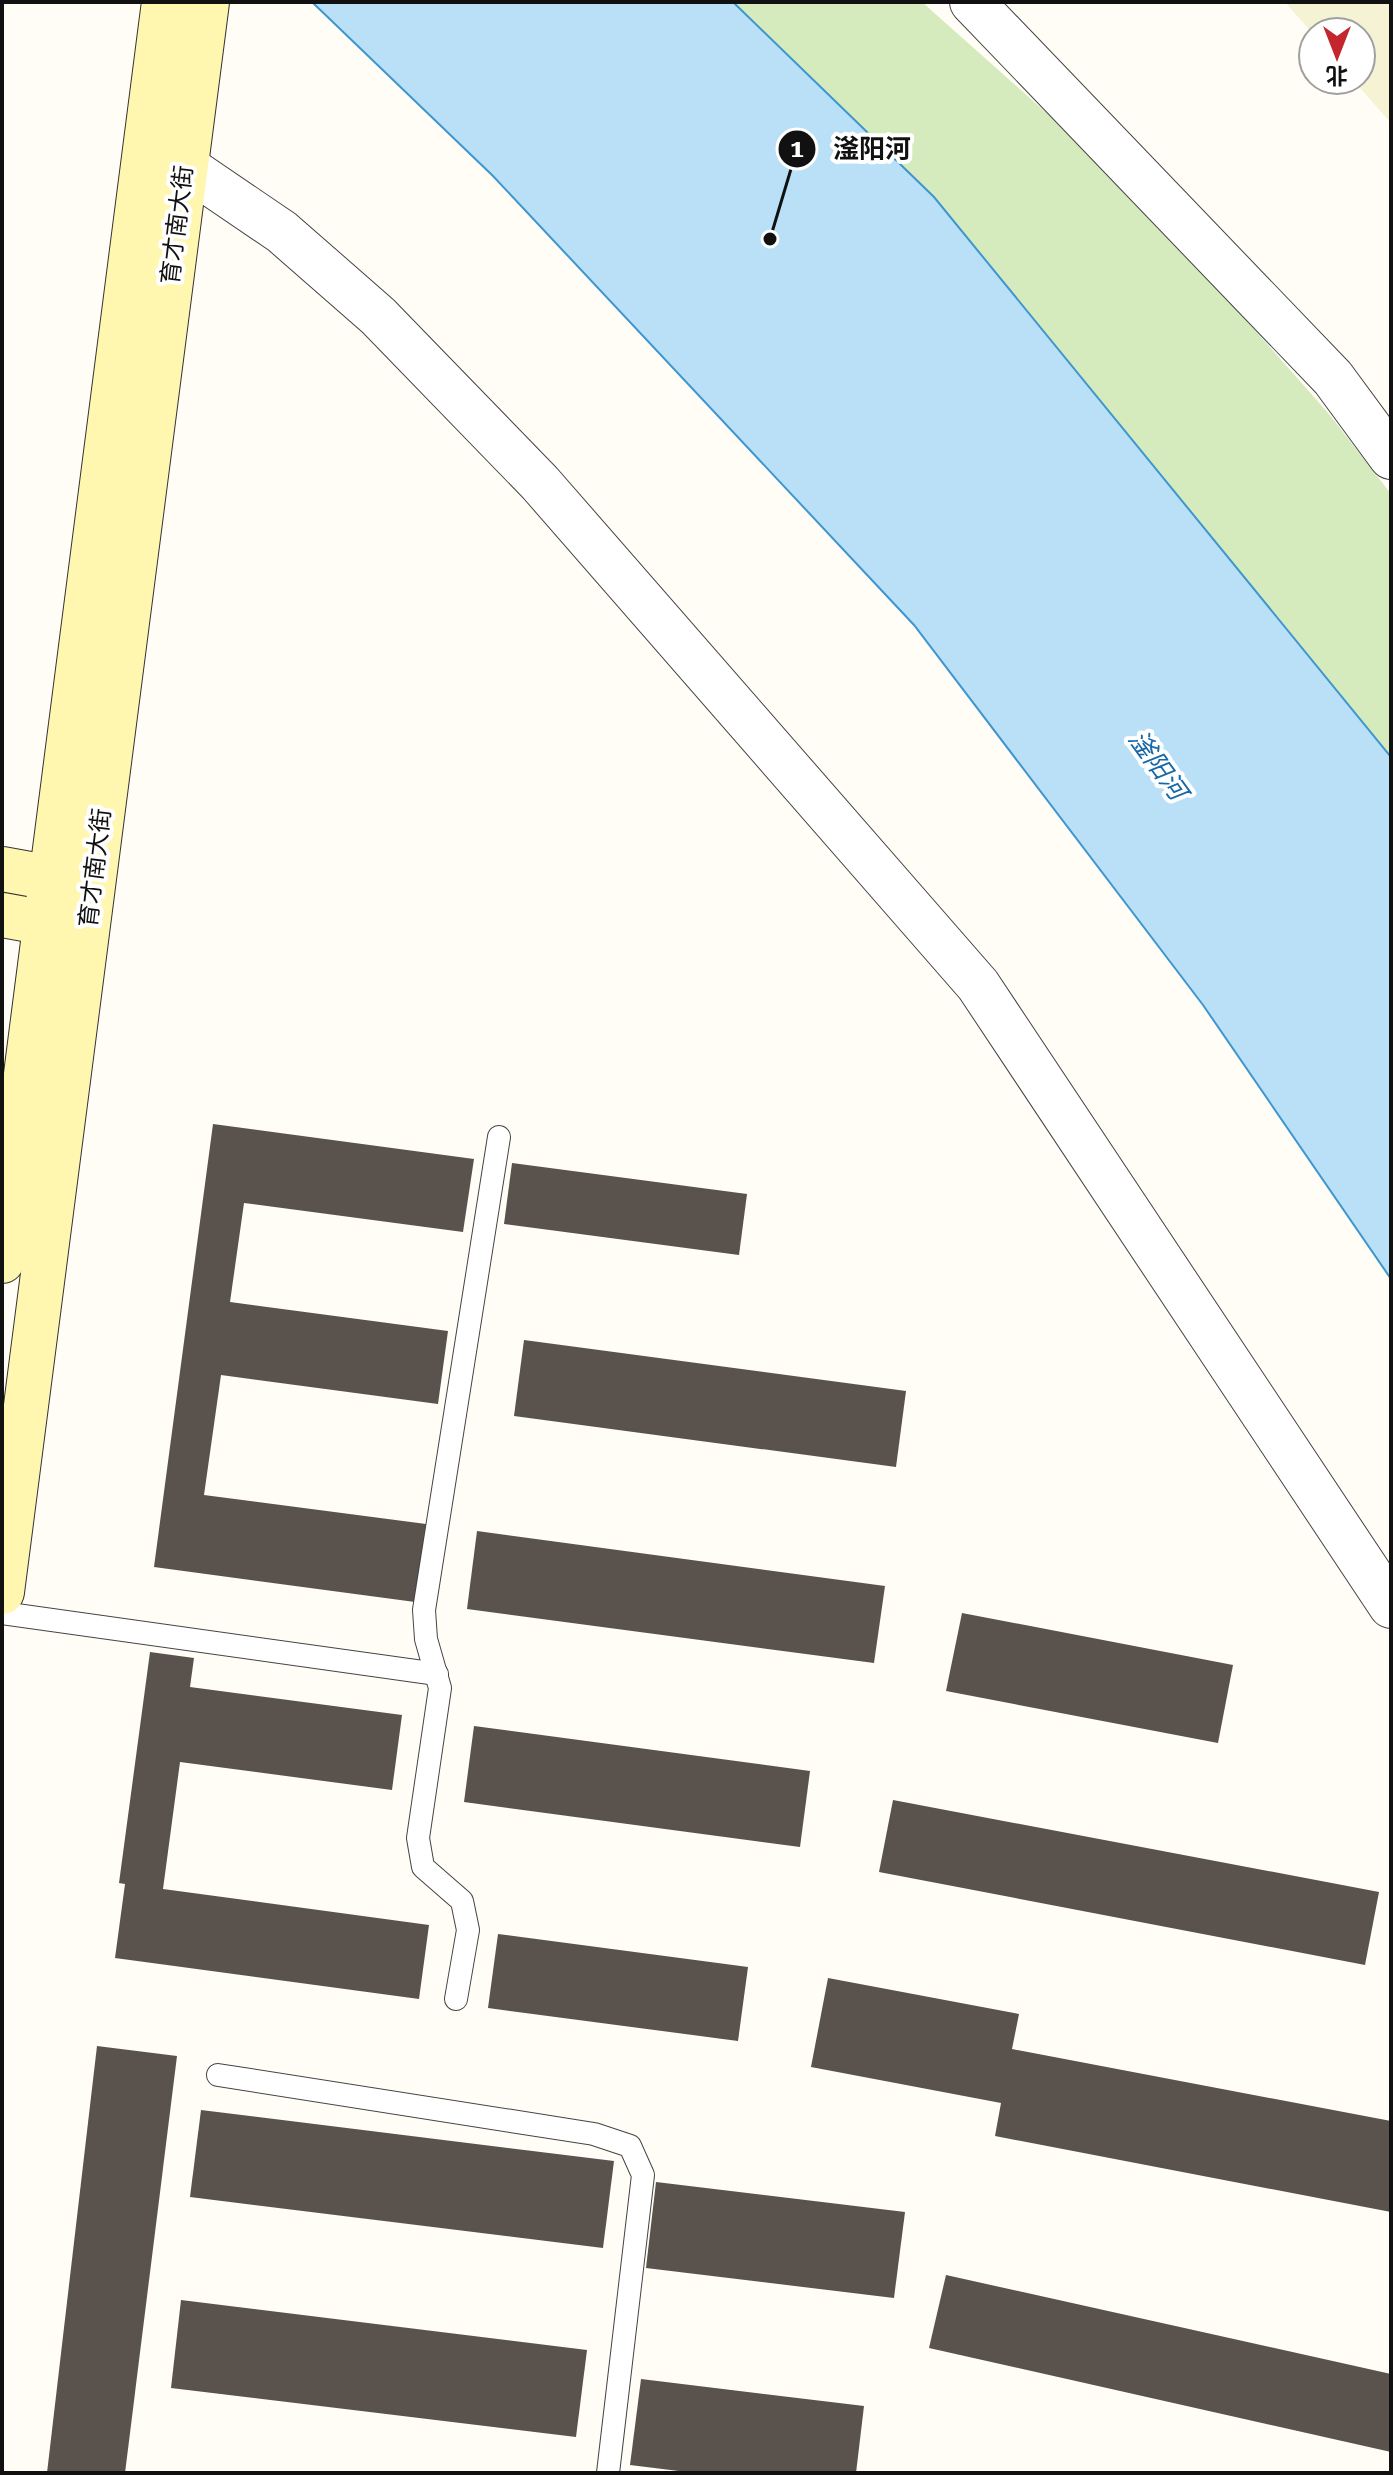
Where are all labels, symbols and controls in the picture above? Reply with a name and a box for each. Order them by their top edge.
north arrow [1297,16,1377,96]
text: 北 [1326,63,1348,88]
callout: 滏阳河 [777,124,927,174]
text: 滏阳河 [833,134,911,164]
text: 1 [790,135,804,163]
street label: 育才南大街 [156,164,198,286]
water label: 滏阳河 [1123,725,1196,809]
street label: 育才南大街 [74,807,116,929]

